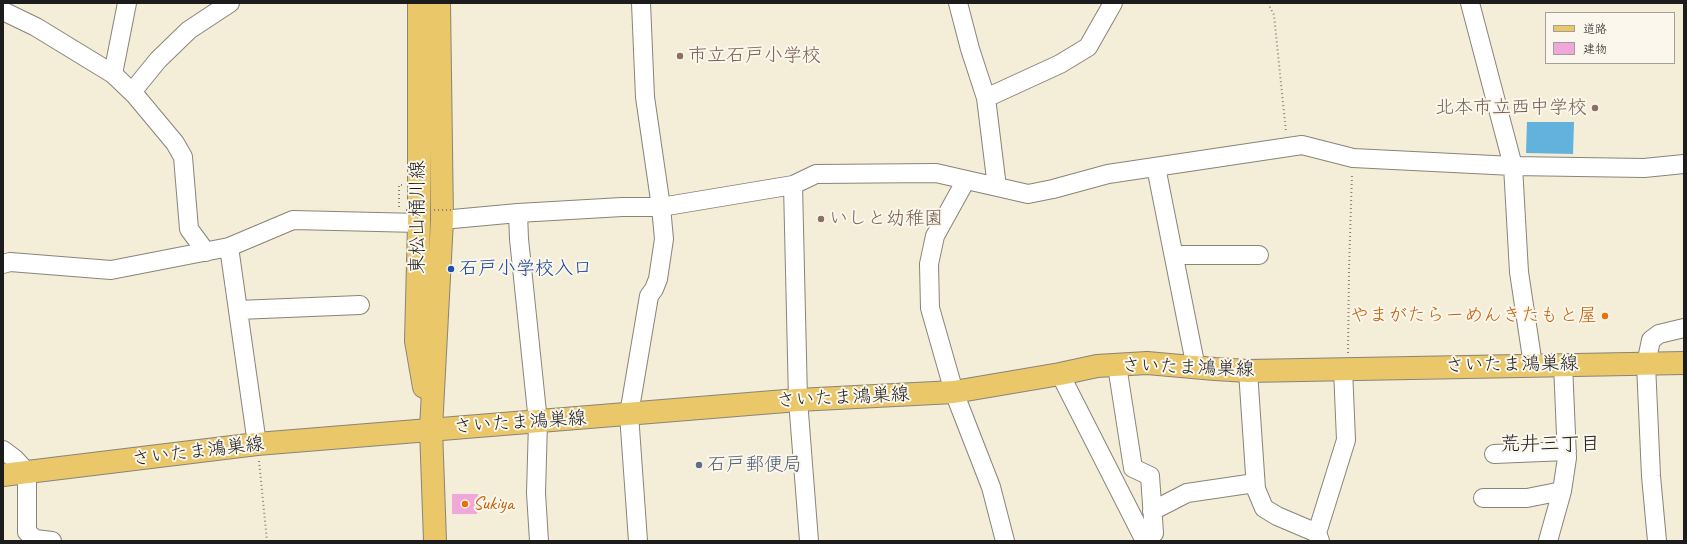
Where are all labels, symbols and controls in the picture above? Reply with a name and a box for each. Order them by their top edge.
legend [1545,12,1675,64]
text: 道路 [1583,21,1607,37]
text: 建物 [1583,41,1607,57]
place label: 市立石戸小学校 [688,45,821,67]
marker: 市立石戸小学校 [675,51,685,61]
place label: 北本市立西中学校 [1435,97,1587,119]
marker: 北本市立西中学校 [1590,103,1600,113]
street label: 東松山桶川線 [407,160,429,274]
place label: いしと幼稚園 [829,208,943,230]
marker: いしと幼稚園 [816,214,826,224]
place label: 石戸小学校入口 [459,258,592,280]
marker: 石戸小学校入口 [446,264,456,274]
place label: やまがたらーめんきたもと屋 [1350,305,1597,327]
marker: やまがたらーめんきたもと屋 [1600,311,1610,321]
street label: さいたま鴻巣線 [1445,352,1579,378]
street label: さいたま鴻巣線 [1121,354,1255,382]
street label: さいたま鴻巣線 [776,383,910,413]
street label: さいたま鴻巣線 [453,407,587,439]
street label: さいたま鴻巣線 [131,433,265,471]
district label: 荒井三丁目 [1500,433,1600,457]
place label: 石戸郵便局 [707,454,802,476]
marker: 石戸郵便局 [694,460,704,470]
place label: Sukiya [473,493,514,515]
marker: Sukiya [460,499,470,509]

